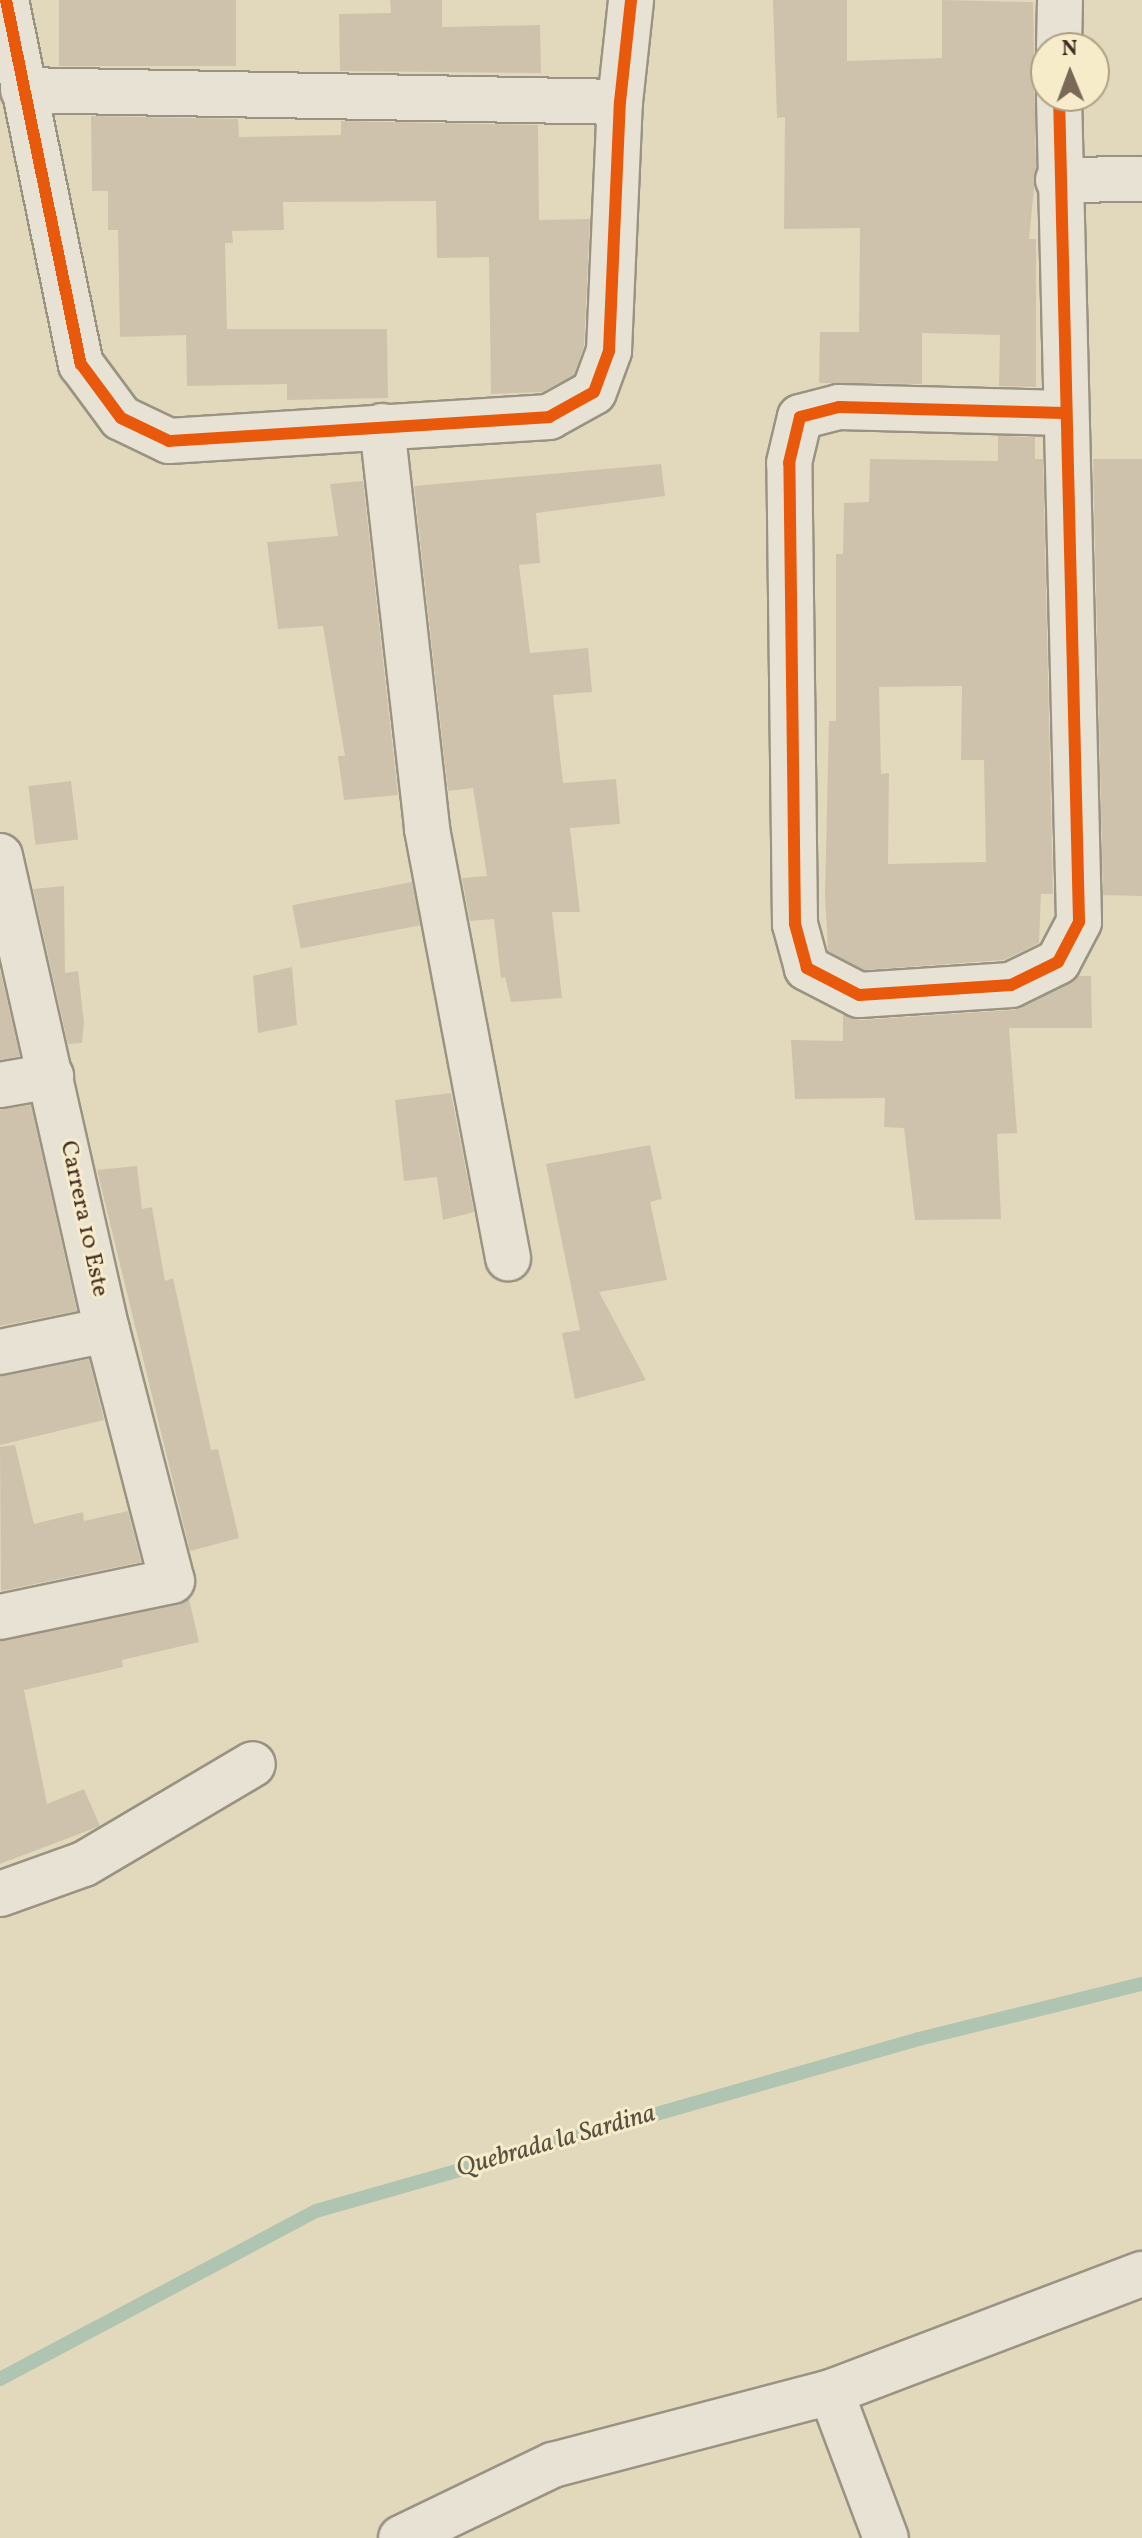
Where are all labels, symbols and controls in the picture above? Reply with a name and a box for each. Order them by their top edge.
north arrow [1030,32,1110,112]
text: N [1061,34,1078,65]
street label: Carrera 10 Este [52,1138,114,1300]
water label: Quebrada la Sardina [453,2099,659,2185]

